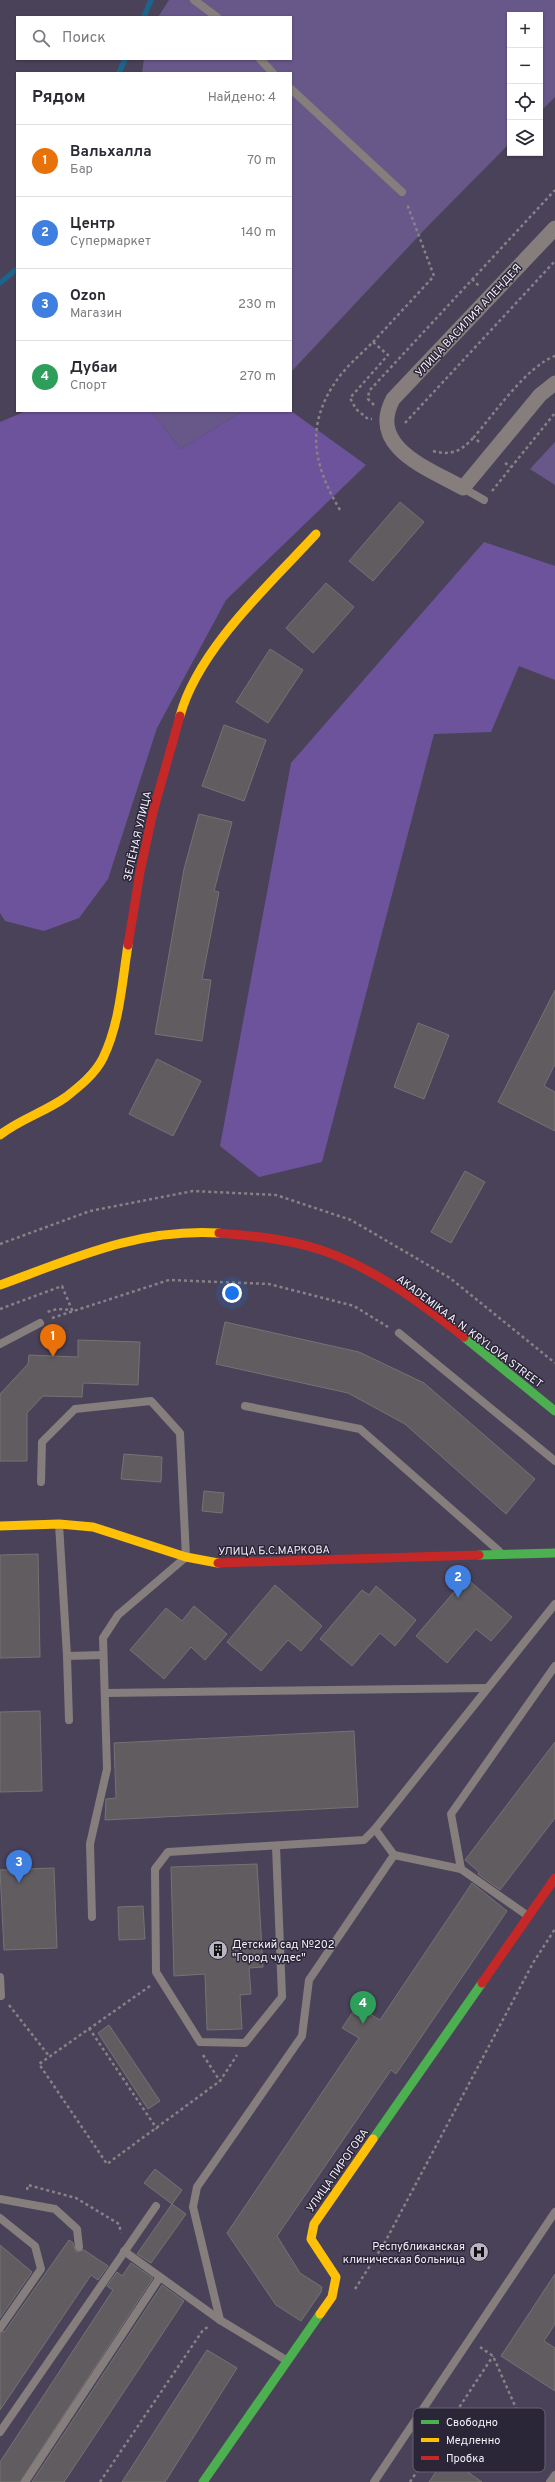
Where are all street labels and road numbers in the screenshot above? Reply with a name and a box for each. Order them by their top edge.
street label: УЛИЦА ВАСИЛИЯ АЛЕНДЕЯ [413,261,525,380]
street label: ЗЕЛЁНАЯ УЛИЦА [120,790,155,883]
street label: AKADEMIKA A. N. KRYLOVA STREET [394,1272,545,1391]
street label: УЛИЦА Б.С.МАРКОВА [218,1543,330,1559]
street label: УЛИЦА ПИРОГОВА [304,2126,372,2215]

